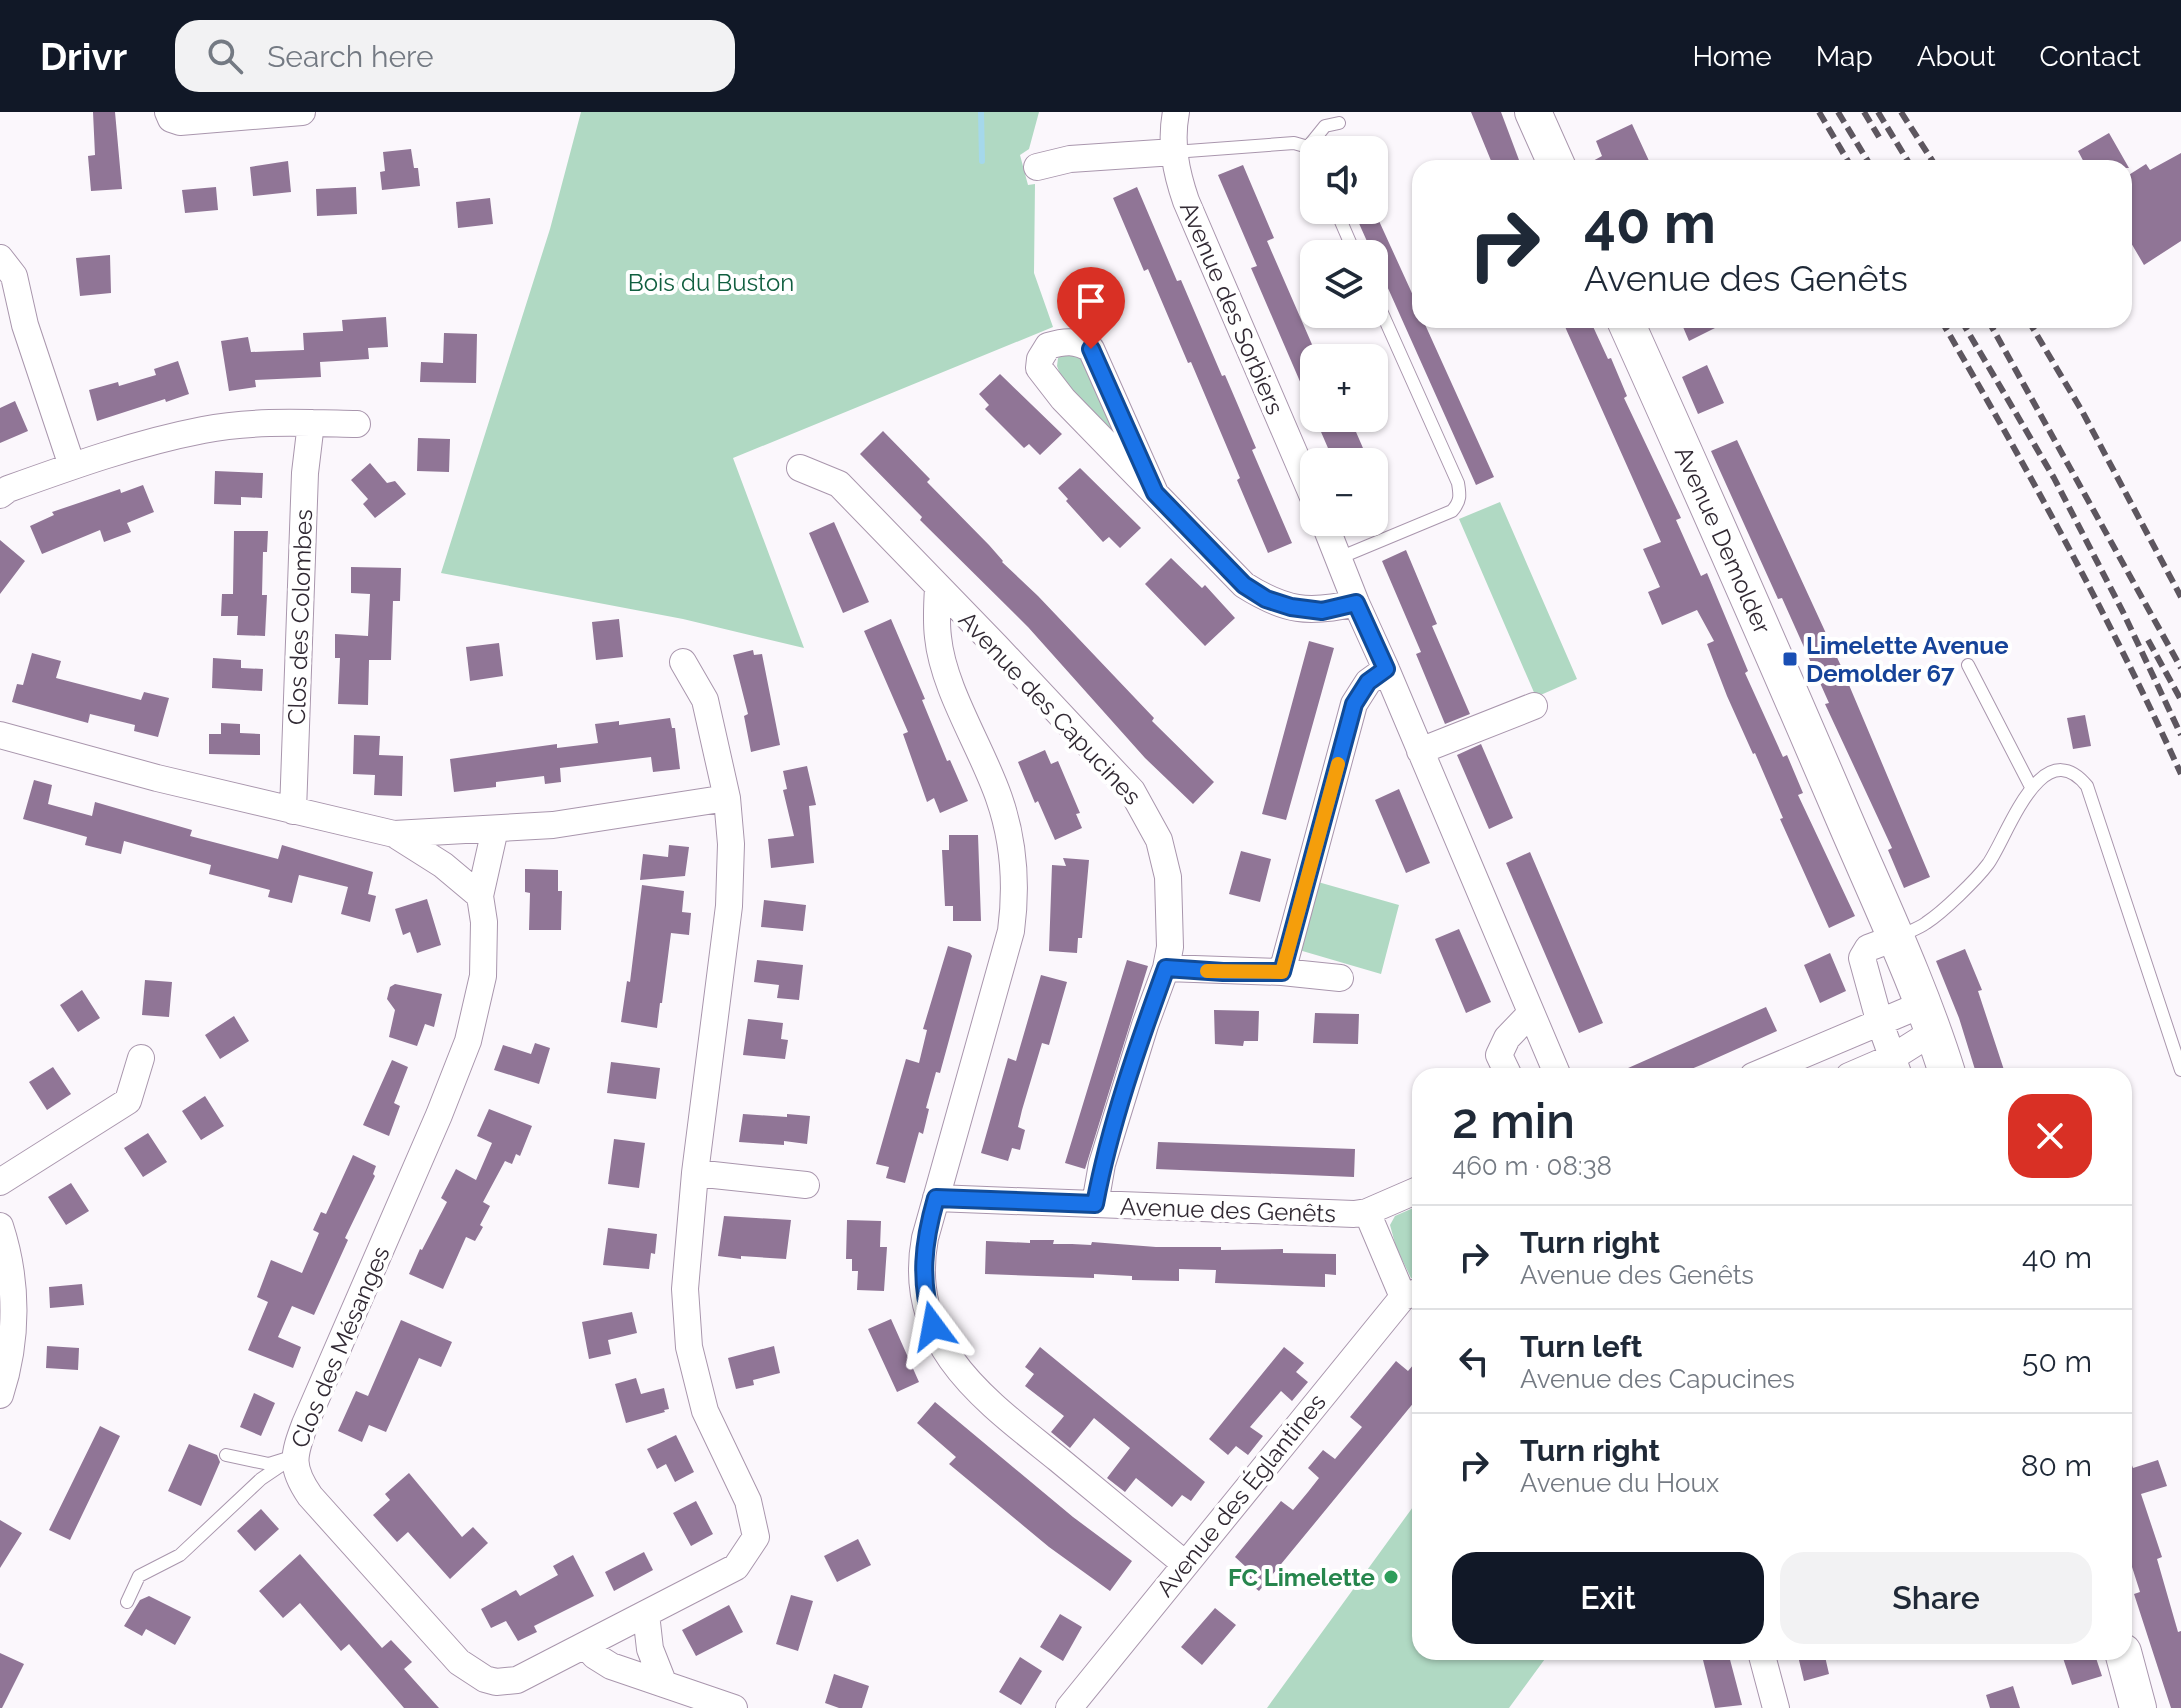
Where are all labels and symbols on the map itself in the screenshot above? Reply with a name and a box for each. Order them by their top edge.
street label: Avenue des Sorbiers [1174,197,1290,419]
pin [1057,267,1125,349]
park label: Bois du Buston [628,268,794,297]
street label: Avenue Demolder [1669,442,1778,639]
street label: Clos des Colombes [282,509,318,725]
street label: Avenue des Capucines [953,605,1147,811]
place label: Limelette Avenue Demolder 67 [1806,631,2009,688]
marker: Limelette Avenue Demolder 67 [1781,650,1799,668]
street label: Avenue des Genêts [1120,1192,1336,1228]
street label: Clos des Mésanges [284,1242,396,1452]
position arrow [891,1284,975,1368]
street label: Avenue des Églantines [1150,1388,1332,1602]
place label: FC Limelette [1228,1563,1375,1592]
marker: FC Limelette [1382,1568,1400,1586]

